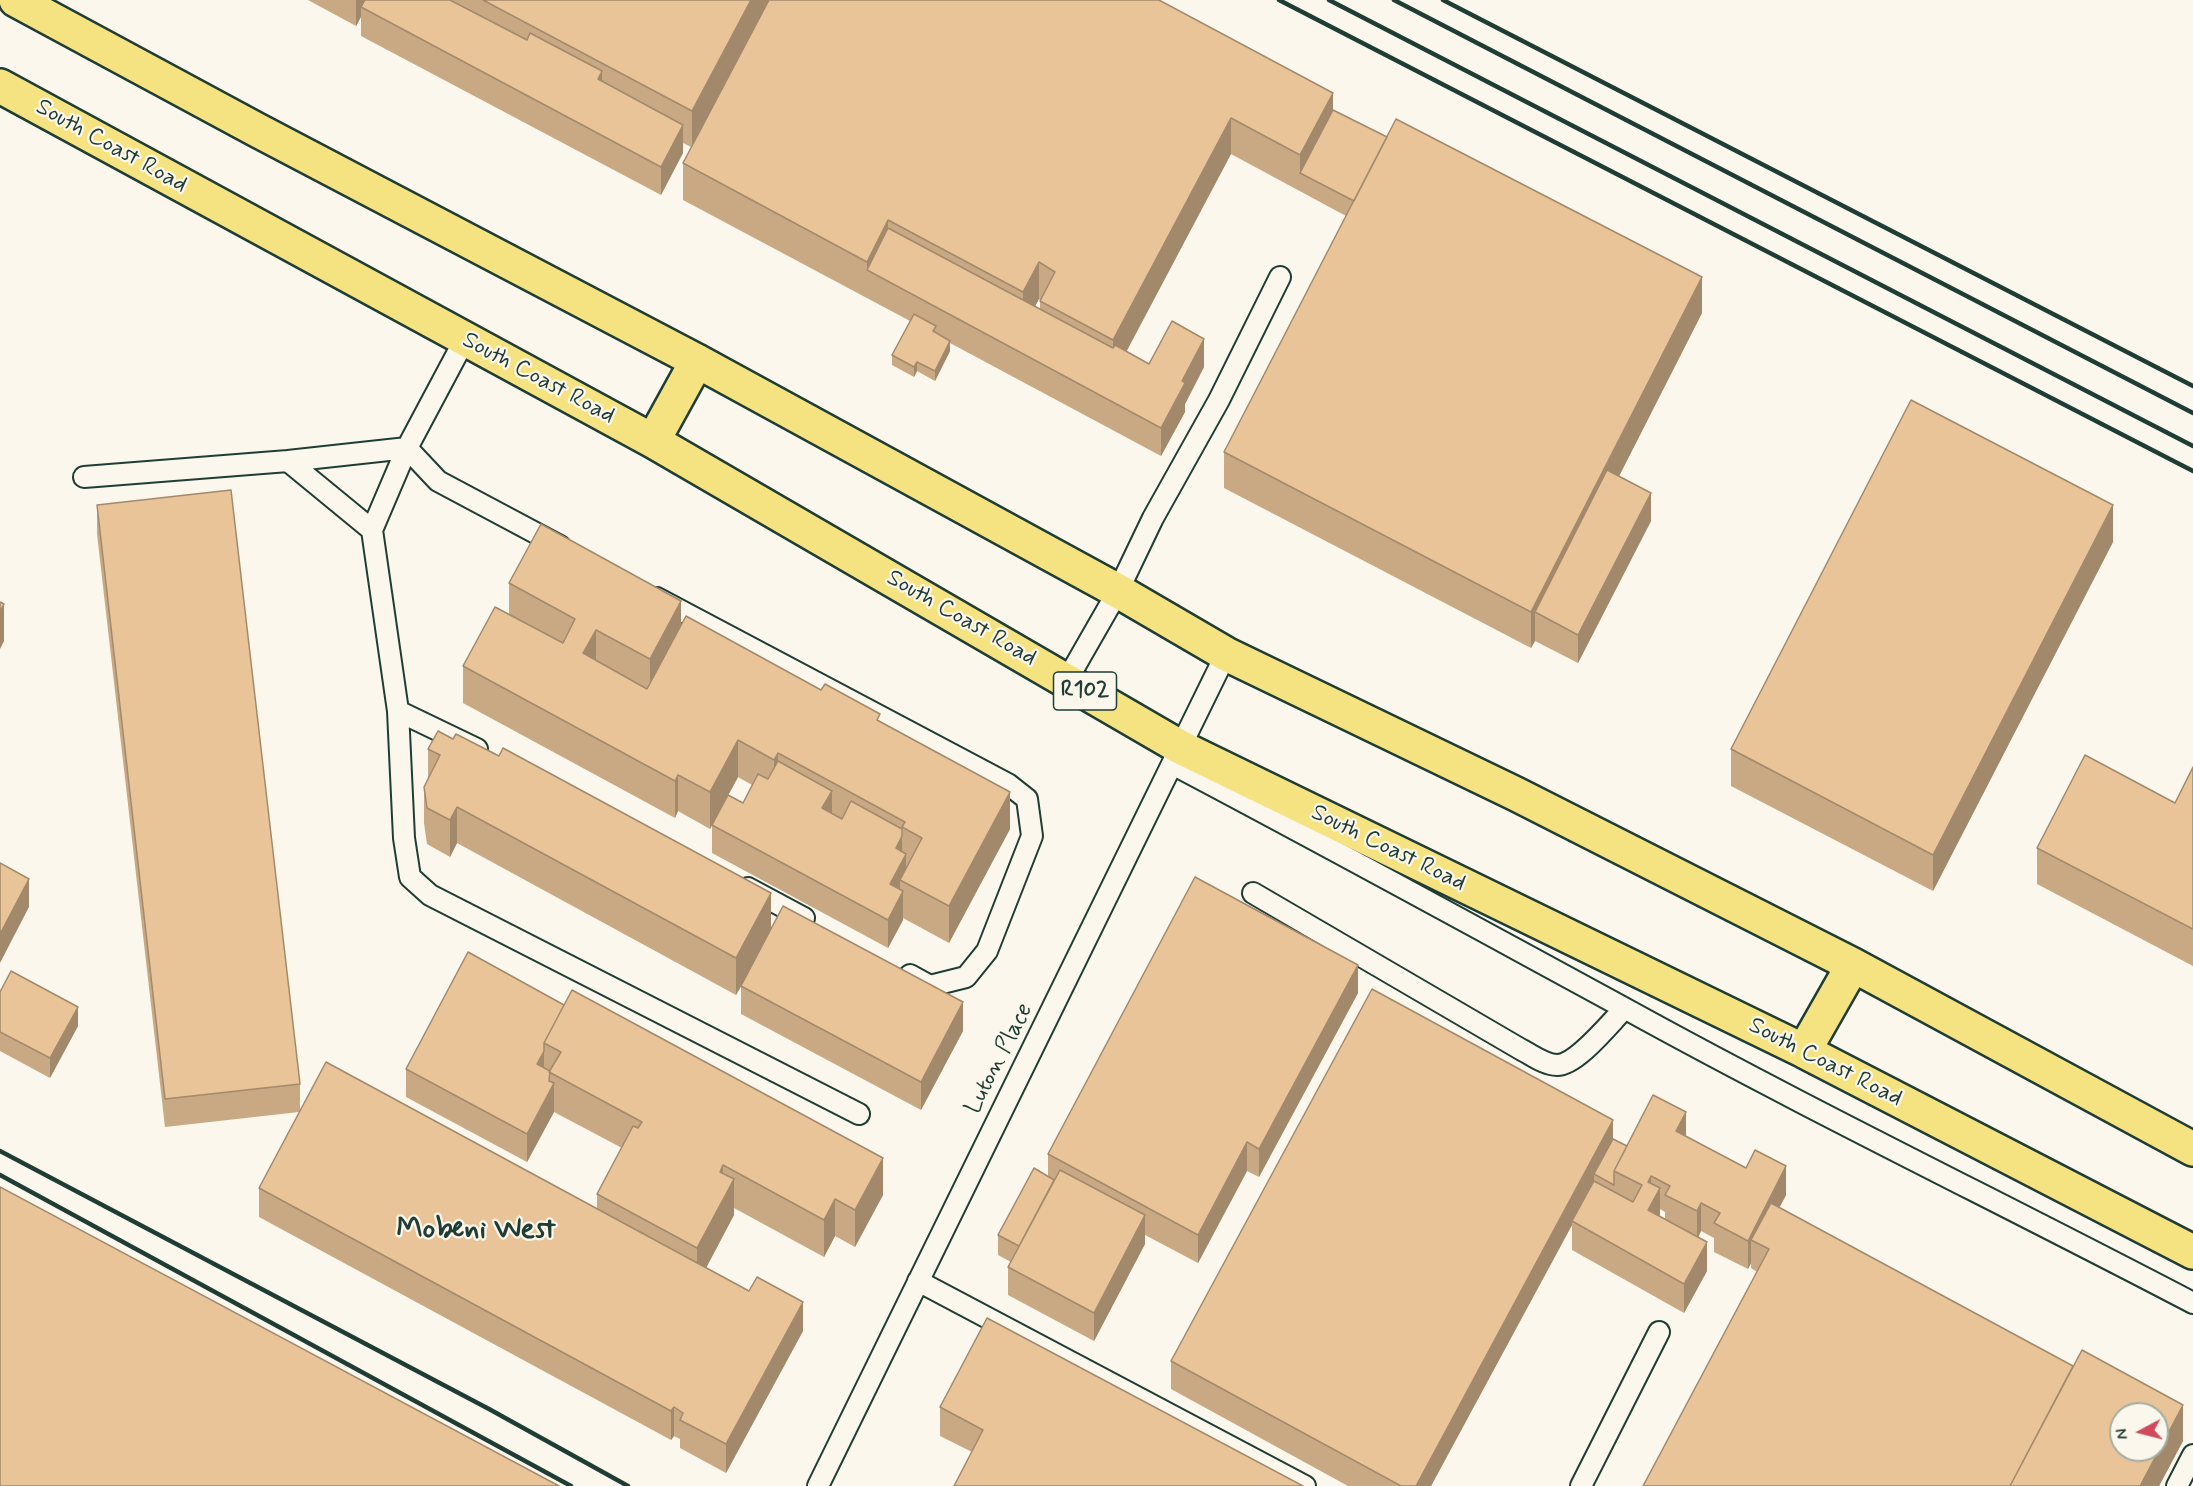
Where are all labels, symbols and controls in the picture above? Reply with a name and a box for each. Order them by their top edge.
street label: South Coast Road [30,93,192,201]
street label: South Coast Road [457,327,619,431]
street label: South Coast Road [881,564,1041,674]
road number: R102 [1054,672,1116,710]
street label: South Coast Road [1306,799,1470,899]
street label: Luton Place [960,999,1040,1119]
street label: South Coast Road [1743,1012,1907,1114]
district label: Mobeni West [396,1213,556,1249]
north arrow [2109,1402,2169,1462]
text: N [2112,1427,2134,1441]

